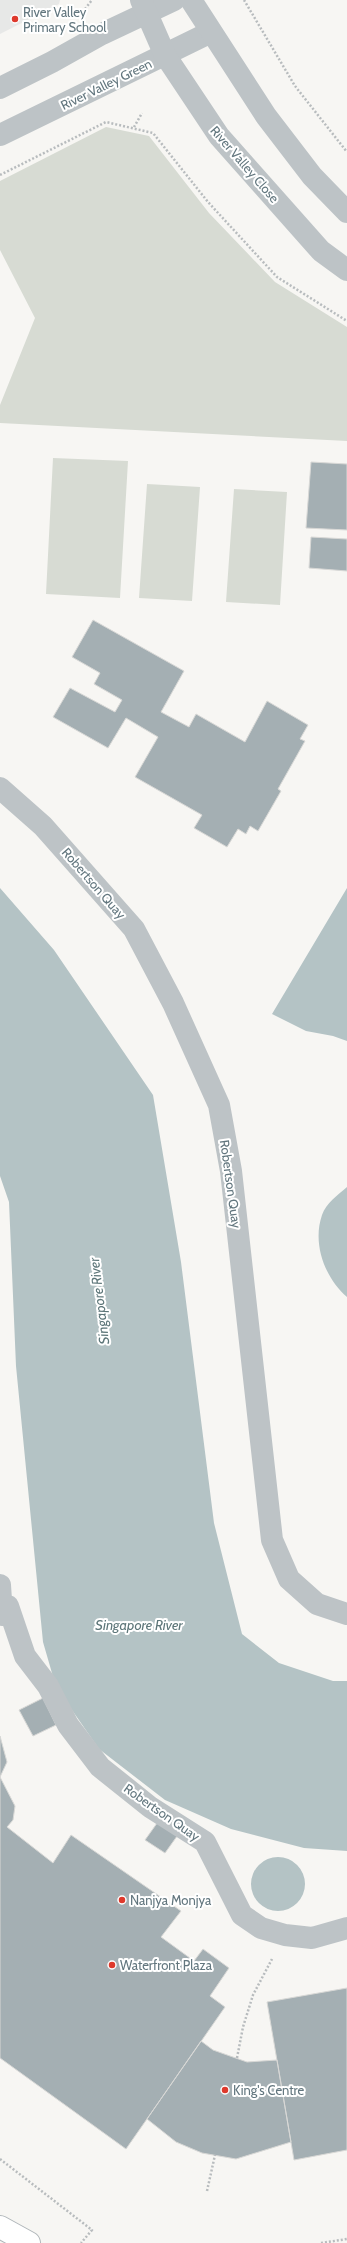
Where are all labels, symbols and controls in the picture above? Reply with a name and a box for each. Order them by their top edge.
place label: River Valley Primary School [23,4,106,35]
marker: River Valley Primary School [10,14,20,24]
street label: River Valley Green [58,55,154,113]
street label: River Valley Close [207,122,283,206]
street label: Robertson Quay [59,844,130,922]
street label: Robertson Quay [217,1139,245,1230]
water label: Singapore River [85,1256,113,1345]
water label: Singapore River [95,1616,183,1634]
street label: Robertson Quay [121,1780,203,1844]
place label: Nanjya Monjya [130,1892,212,1909]
marker: Nanjya Monjya [117,1895,127,1905]
place label: Waterfront Plaza [120,1957,213,1973]
marker: Waterfront Plaza [107,1960,117,1970]
place label: King's Centre [233,2082,305,2098]
marker: King's Centre [220,2085,230,2095]

